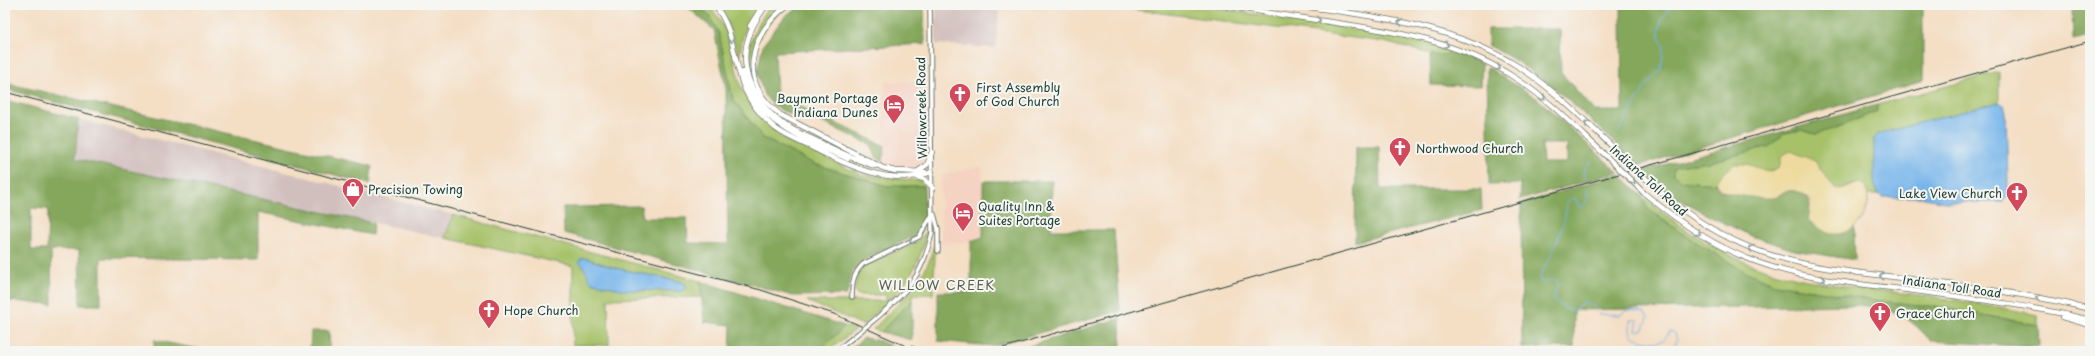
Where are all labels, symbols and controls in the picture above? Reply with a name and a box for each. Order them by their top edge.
one-way arrow [1315,15,1321,24]
one-way arrow [1397,18,1404,26]
one-way arrow [726,36,735,43]
one-way arrow [1442,40,1449,49]
street label: Willowcreek Road [911,57,931,159]
one-way arrow [1494,63,1501,70]
place label: First Assembly of God Church [976,78,1061,110]
church icon: First Assembly of God Church [947,81,973,114]
place label: Baymont Portage Indiana Dunes [777,89,879,121]
hotel icon: Baymont Portage Indiana Dunes [881,92,907,125]
one-way arrow [1538,93,1545,100]
one-way arrow [1585,121,1592,128]
church icon: Northwood Church [1387,135,1413,168]
place label: Northwood Church [1416,139,1524,157]
street label: Indiana Toll Road [1606,140,1692,220]
shop icon: Precision Towing [340,176,366,209]
one-way arrow [1628,178,1636,185]
place label: Precision Towing [368,180,463,198]
church icon: Lake View Church [2004,180,2030,213]
place label: Lake View Church [1899,184,2002,202]
place label: Quality Inn & Suites Portage [978,197,1060,229]
hotel icon: Quality Inn & Suites Portage [950,200,976,233]
one-way arrow [1694,229,1701,236]
one-way arrow [909,236,916,244]
one-way arrow [1748,245,1755,253]
street label: Indiana Toll Road [1901,270,2003,302]
one-way arrow [1879,272,1885,281]
one-way arrow [1820,274,1826,283]
district label: WILLOW CREEK [879,275,995,294]
one-way arrow [2035,294,2041,302]
church icon: Hope Church [476,297,502,330]
church icon: Grace Church [1867,300,1893,333]
place label: Hope Church [504,301,579,319]
place label: Grace Church [1896,304,1975,322]

